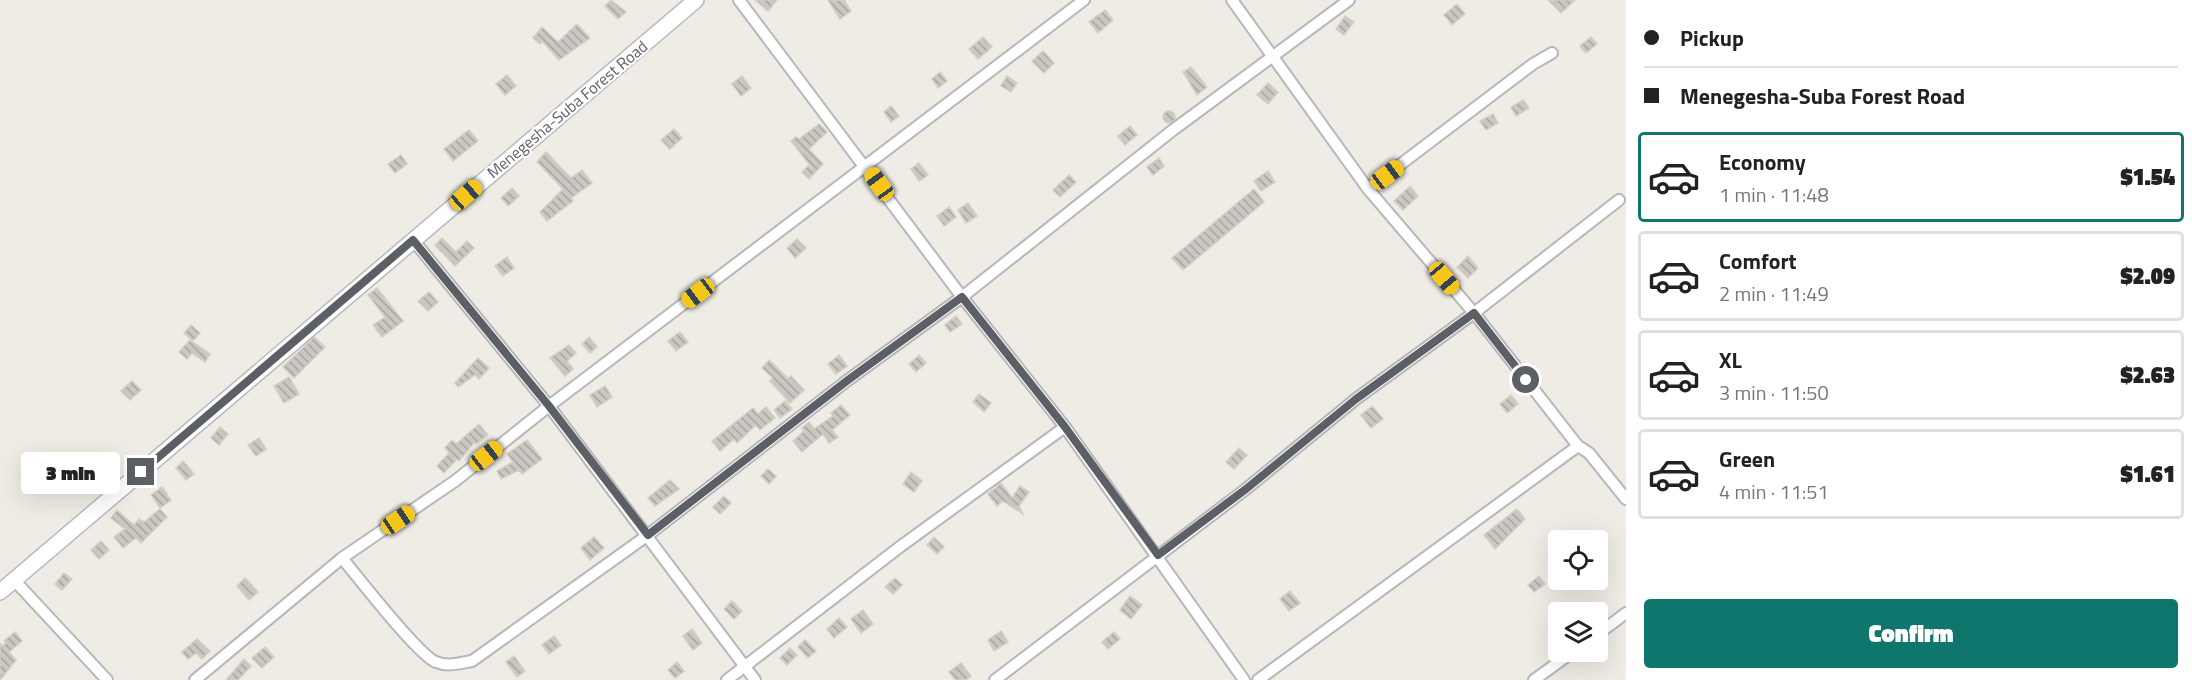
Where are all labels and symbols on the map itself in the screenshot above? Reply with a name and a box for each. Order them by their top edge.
street label: Menegesha-Suba Forest Road [481,34,653,184]
car [1367,157,1407,193]
car [861,164,897,204]
car [447,176,485,214]
car [1426,258,1462,298]
car [678,275,718,311]
route start [1512,366,1539,393]
car [466,438,506,474]
callout: 3 min [21,451,120,493]
route end [127,458,154,485]
car [378,502,418,538]

